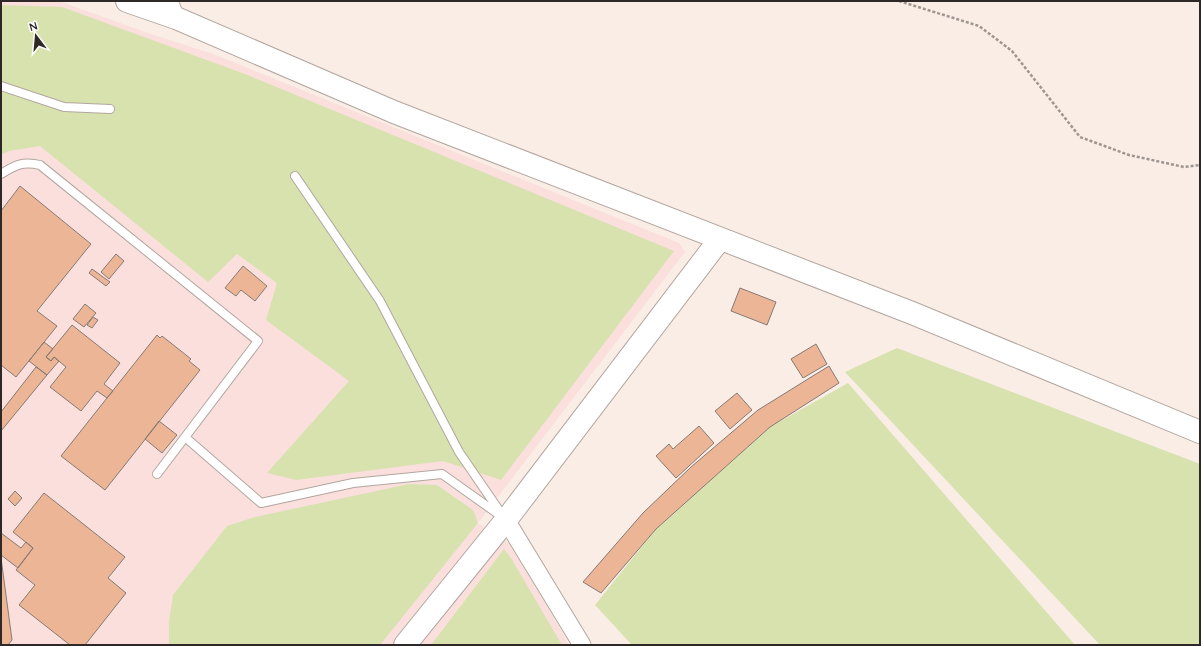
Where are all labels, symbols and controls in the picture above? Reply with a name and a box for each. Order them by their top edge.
north arrow [16,16,56,56]
text: N [27,19,39,34]

